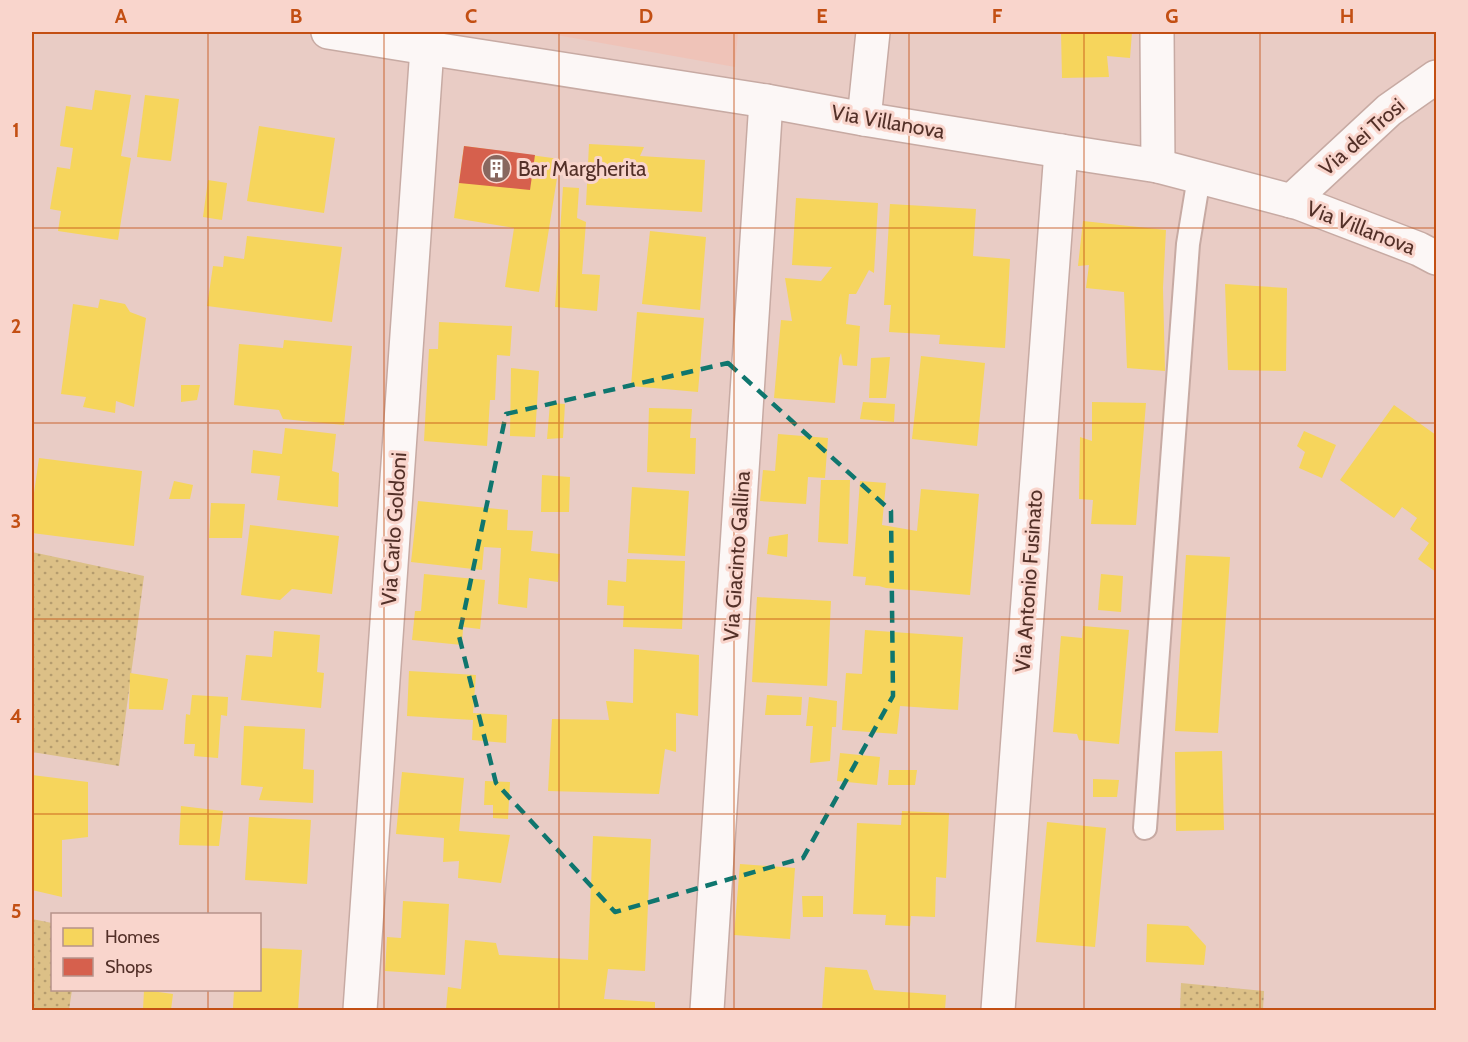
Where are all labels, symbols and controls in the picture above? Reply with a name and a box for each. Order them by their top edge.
text: A [115,4,128,28]
text: B [290,4,302,28]
text: C [465,4,477,28]
text: D [639,4,653,28]
text: E [816,4,828,28]
text: F [992,4,1003,28]
text: G [1165,4,1179,28]
text: H [1340,4,1354,28]
street label: Via dei Trosi [1314,93,1409,180]
street label: Via Villanova [830,99,947,144]
text: 1 [12,118,20,142]
building icon: Bar Margherita [481,153,513,185]
place label: Bar Margherita [518,156,646,181]
street label: Via Villanova [1303,195,1419,260]
text: 2 [11,314,21,338]
street label: Via Carlo Goldoni [376,451,411,606]
street label: Via Giacinto Gallina [718,470,755,642]
street label: Via Antonio Fusinato [1010,489,1047,673]
text: 3 [11,509,21,533]
text: 4 [10,704,22,728]
text: 5 [11,899,21,923]
legend [51,913,261,991]
text: Homes [105,926,160,948]
text: Shops [105,956,153,978]

